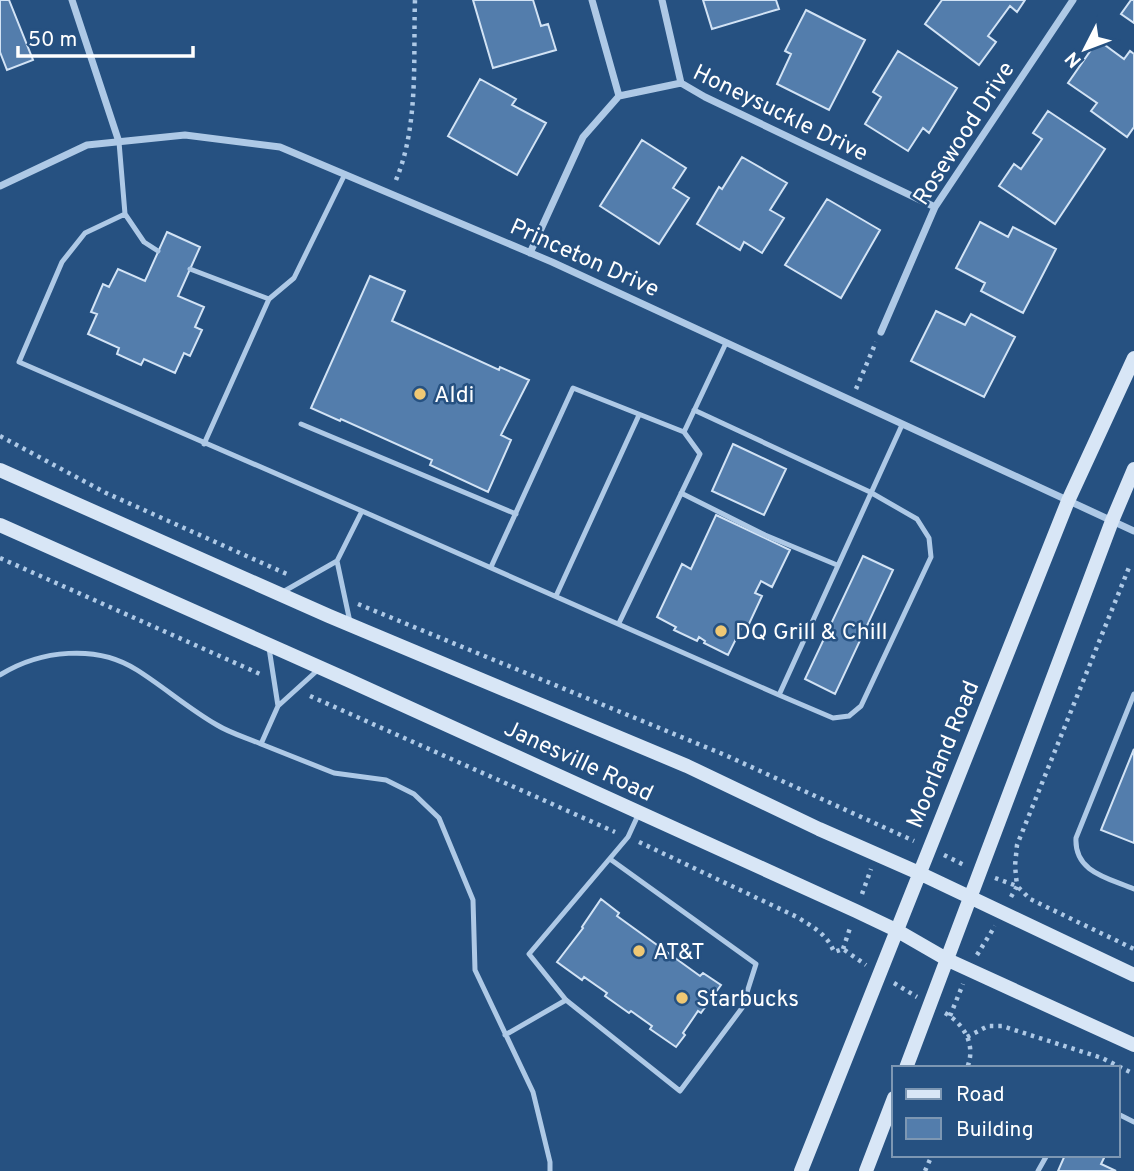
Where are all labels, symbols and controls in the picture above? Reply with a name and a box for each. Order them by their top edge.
scale bar [18,14,192,58]
north arrow [1050,14,1120,84]
text: 50 m [28,27,77,54]
text: N [1060,46,1087,72]
street label: Rosewood Drive [908,57,1022,212]
street label: Honeysuckle Drive [688,59,872,169]
street label: Princeton Drive [505,213,663,305]
place label: Aldi [434,382,474,411]
marker: Aldi [412,386,428,402]
place label: DQ Grill & Chill [735,619,888,648]
marker: DQ Grill & Chill [713,623,729,639]
street label: Moorland Road [902,677,987,833]
street label: Janesville Road [499,715,657,810]
place label: AT&T [653,939,705,968]
marker: AT&T [631,943,647,959]
place label: Starbucks [696,986,799,1015]
marker: Starbucks [674,990,690,1006]
legend [892,1066,1120,1157]
text: Road [956,1082,1005,1109]
text: Building [956,1117,1034,1144]

